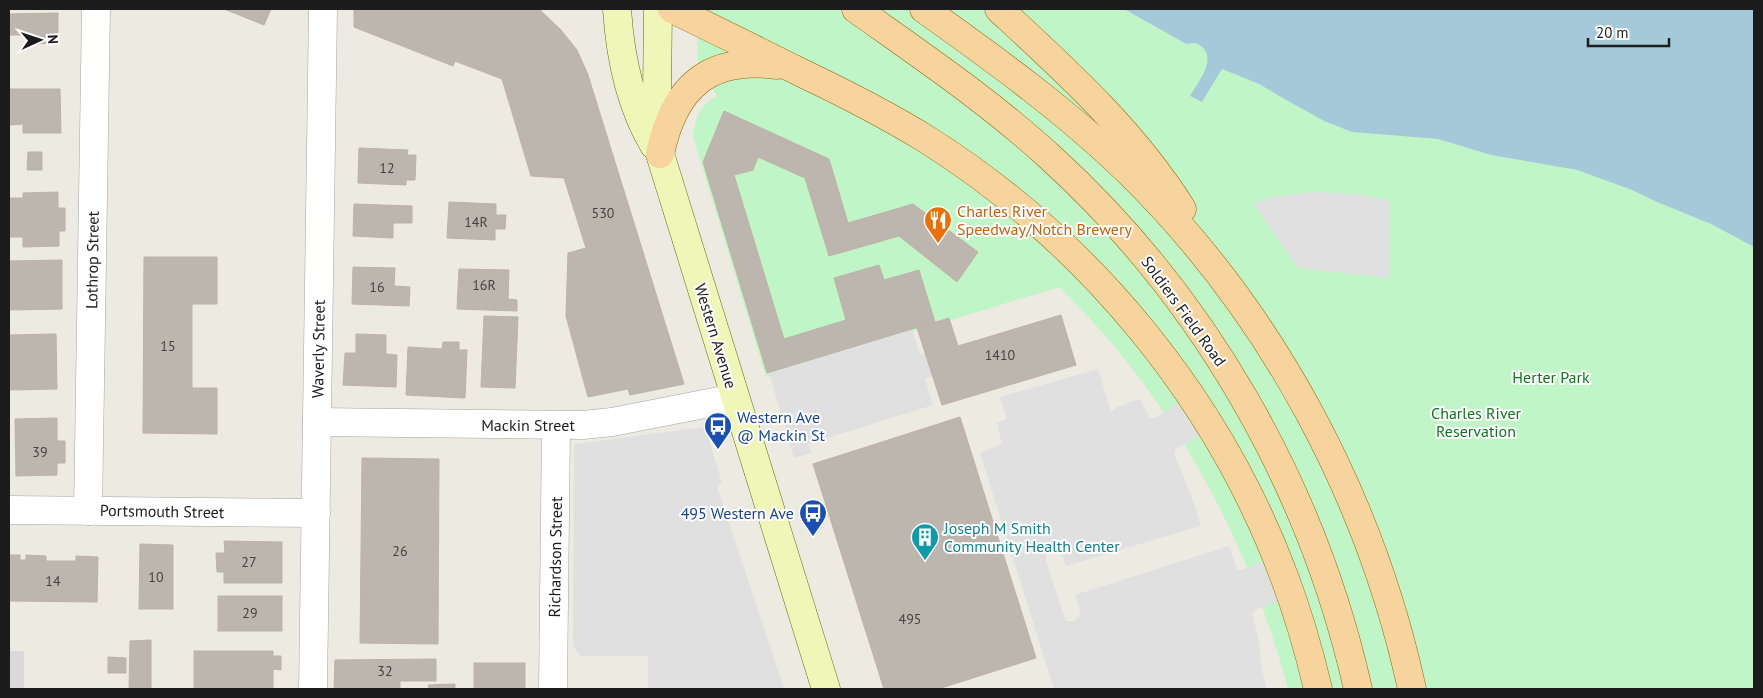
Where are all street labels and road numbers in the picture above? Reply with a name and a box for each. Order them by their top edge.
street label: Lothrop Street [81,210,103,309]
street label: Soldiers Field Road [1137,252,1231,370]
street label: Western Avenue [691,281,741,391]
street label: Waverly Street [307,299,329,398]
street label: Mackin Street [481,415,575,435]
street label: Richardson Street [544,496,566,618]
street label: Portsmouth Street [100,500,225,522]

